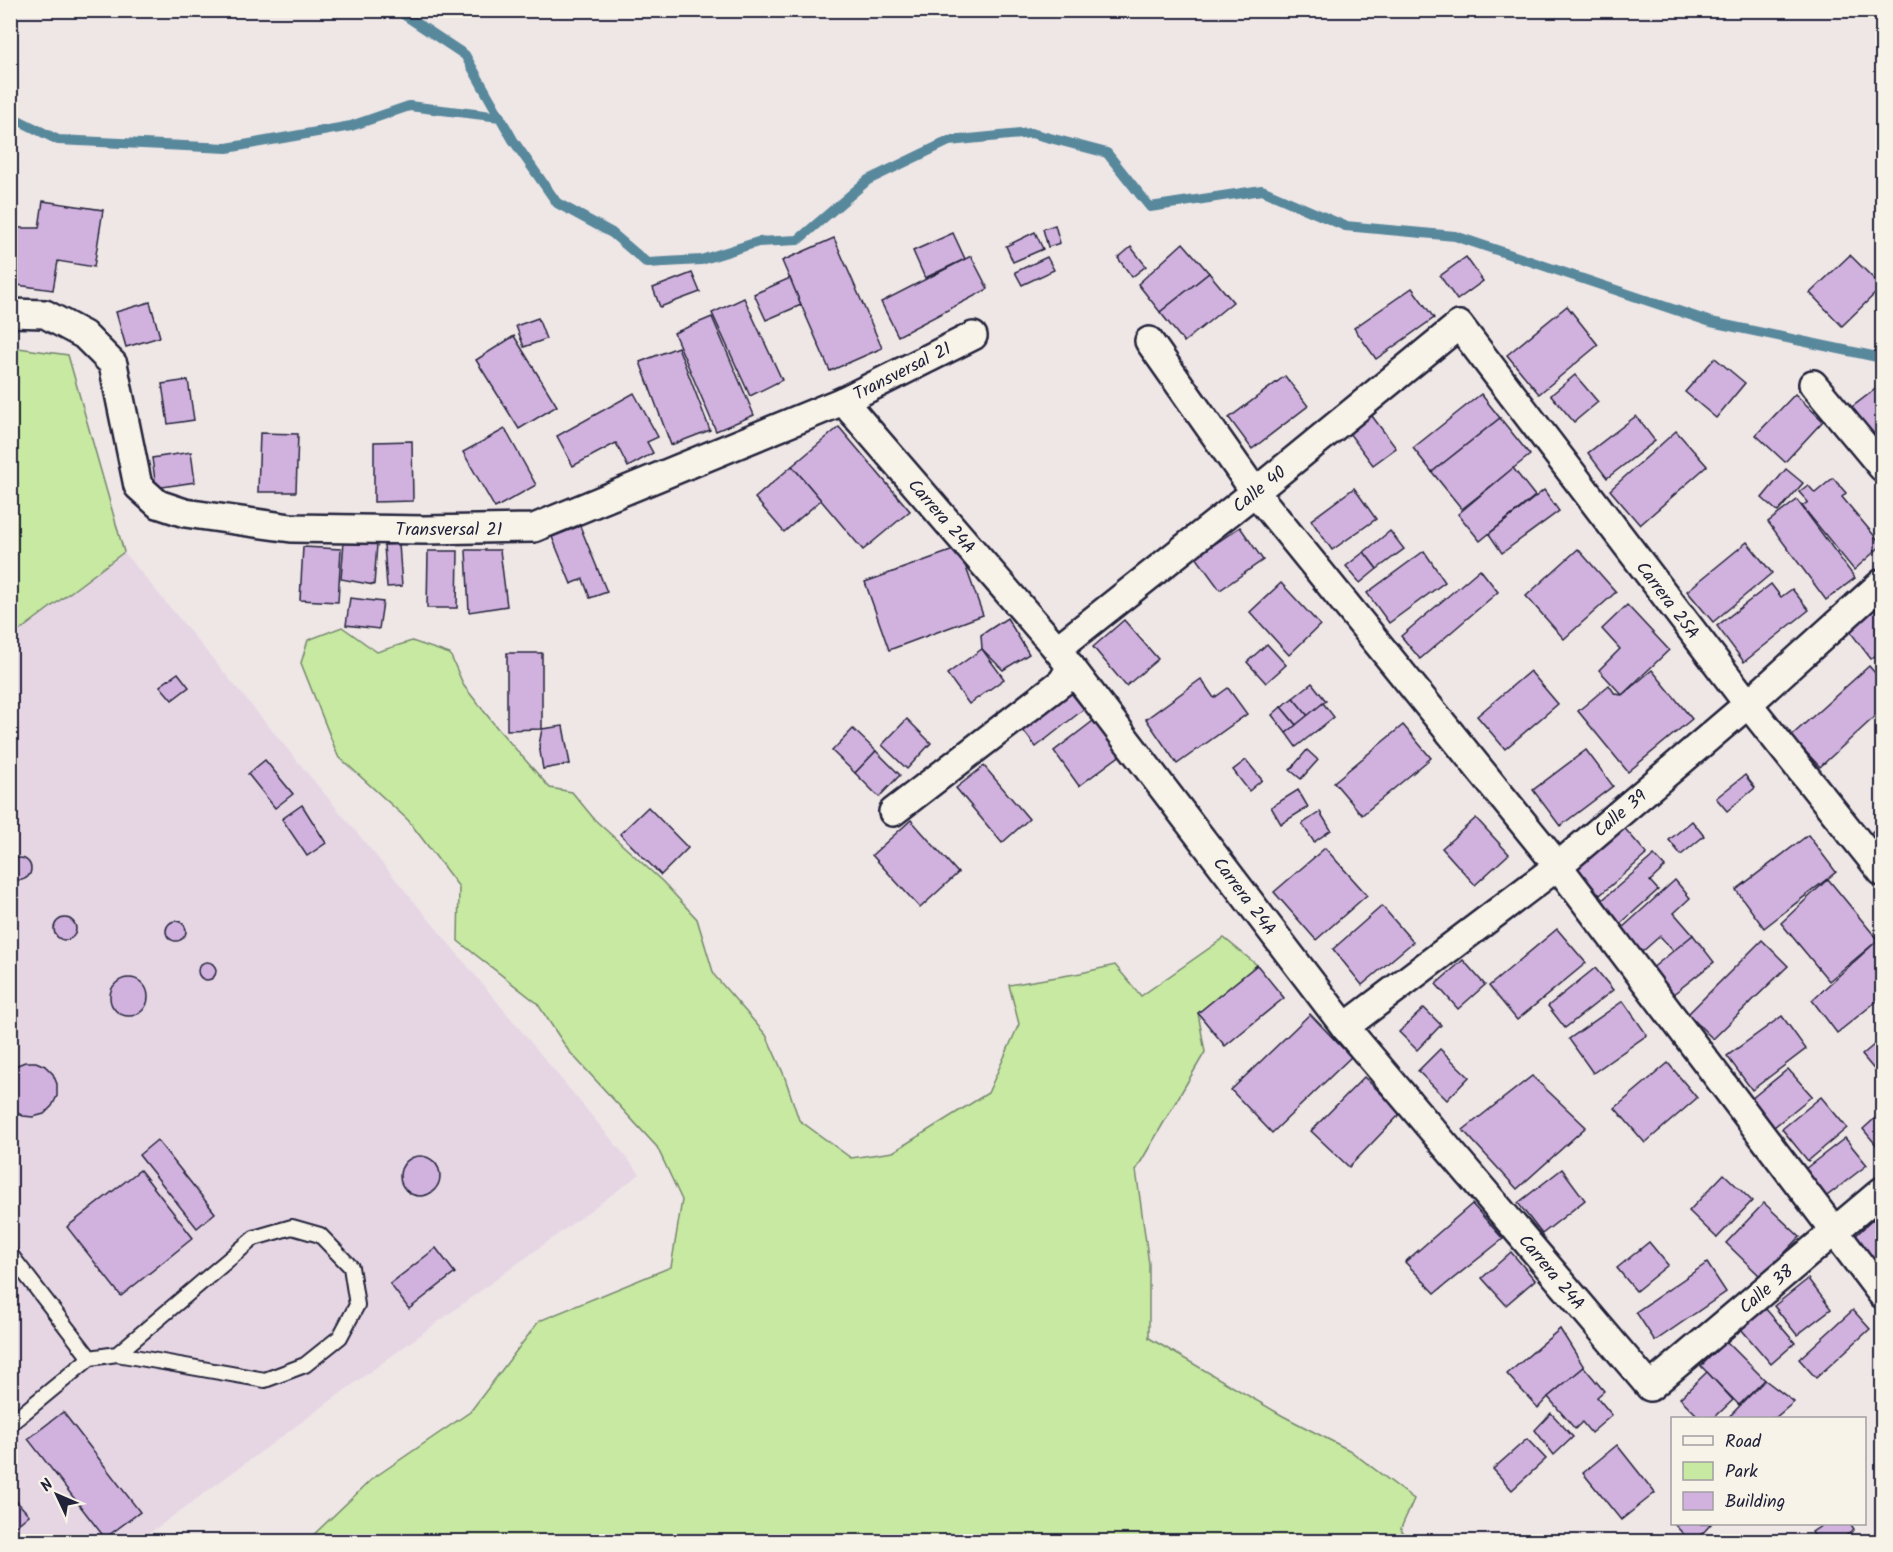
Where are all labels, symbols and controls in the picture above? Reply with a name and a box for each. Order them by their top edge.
street label: Transversal 21 [849,335,957,409]
street label: Calle 40 [1227,459,1293,521]
street label: Carrera 24A [900,473,982,561]
street label: Transversal 21 [396,516,502,545]
street label: Carrera 25A [1628,555,1706,646]
street label: Calle 39 [1588,783,1654,845]
street label: Carrera 24A [1204,851,1283,942]
street label: Carrera 24A [1510,1228,1592,1318]
street label: Calle 38 [1733,1258,1801,1322]
legend [1671,1417,1866,1525]
text: Road [1725,1428,1762,1457]
text: Park [1725,1458,1758,1487]
north arrow [27,1465,87,1525]
text: N [35,1473,60,1498]
text: Building [1725,1488,1785,1517]

